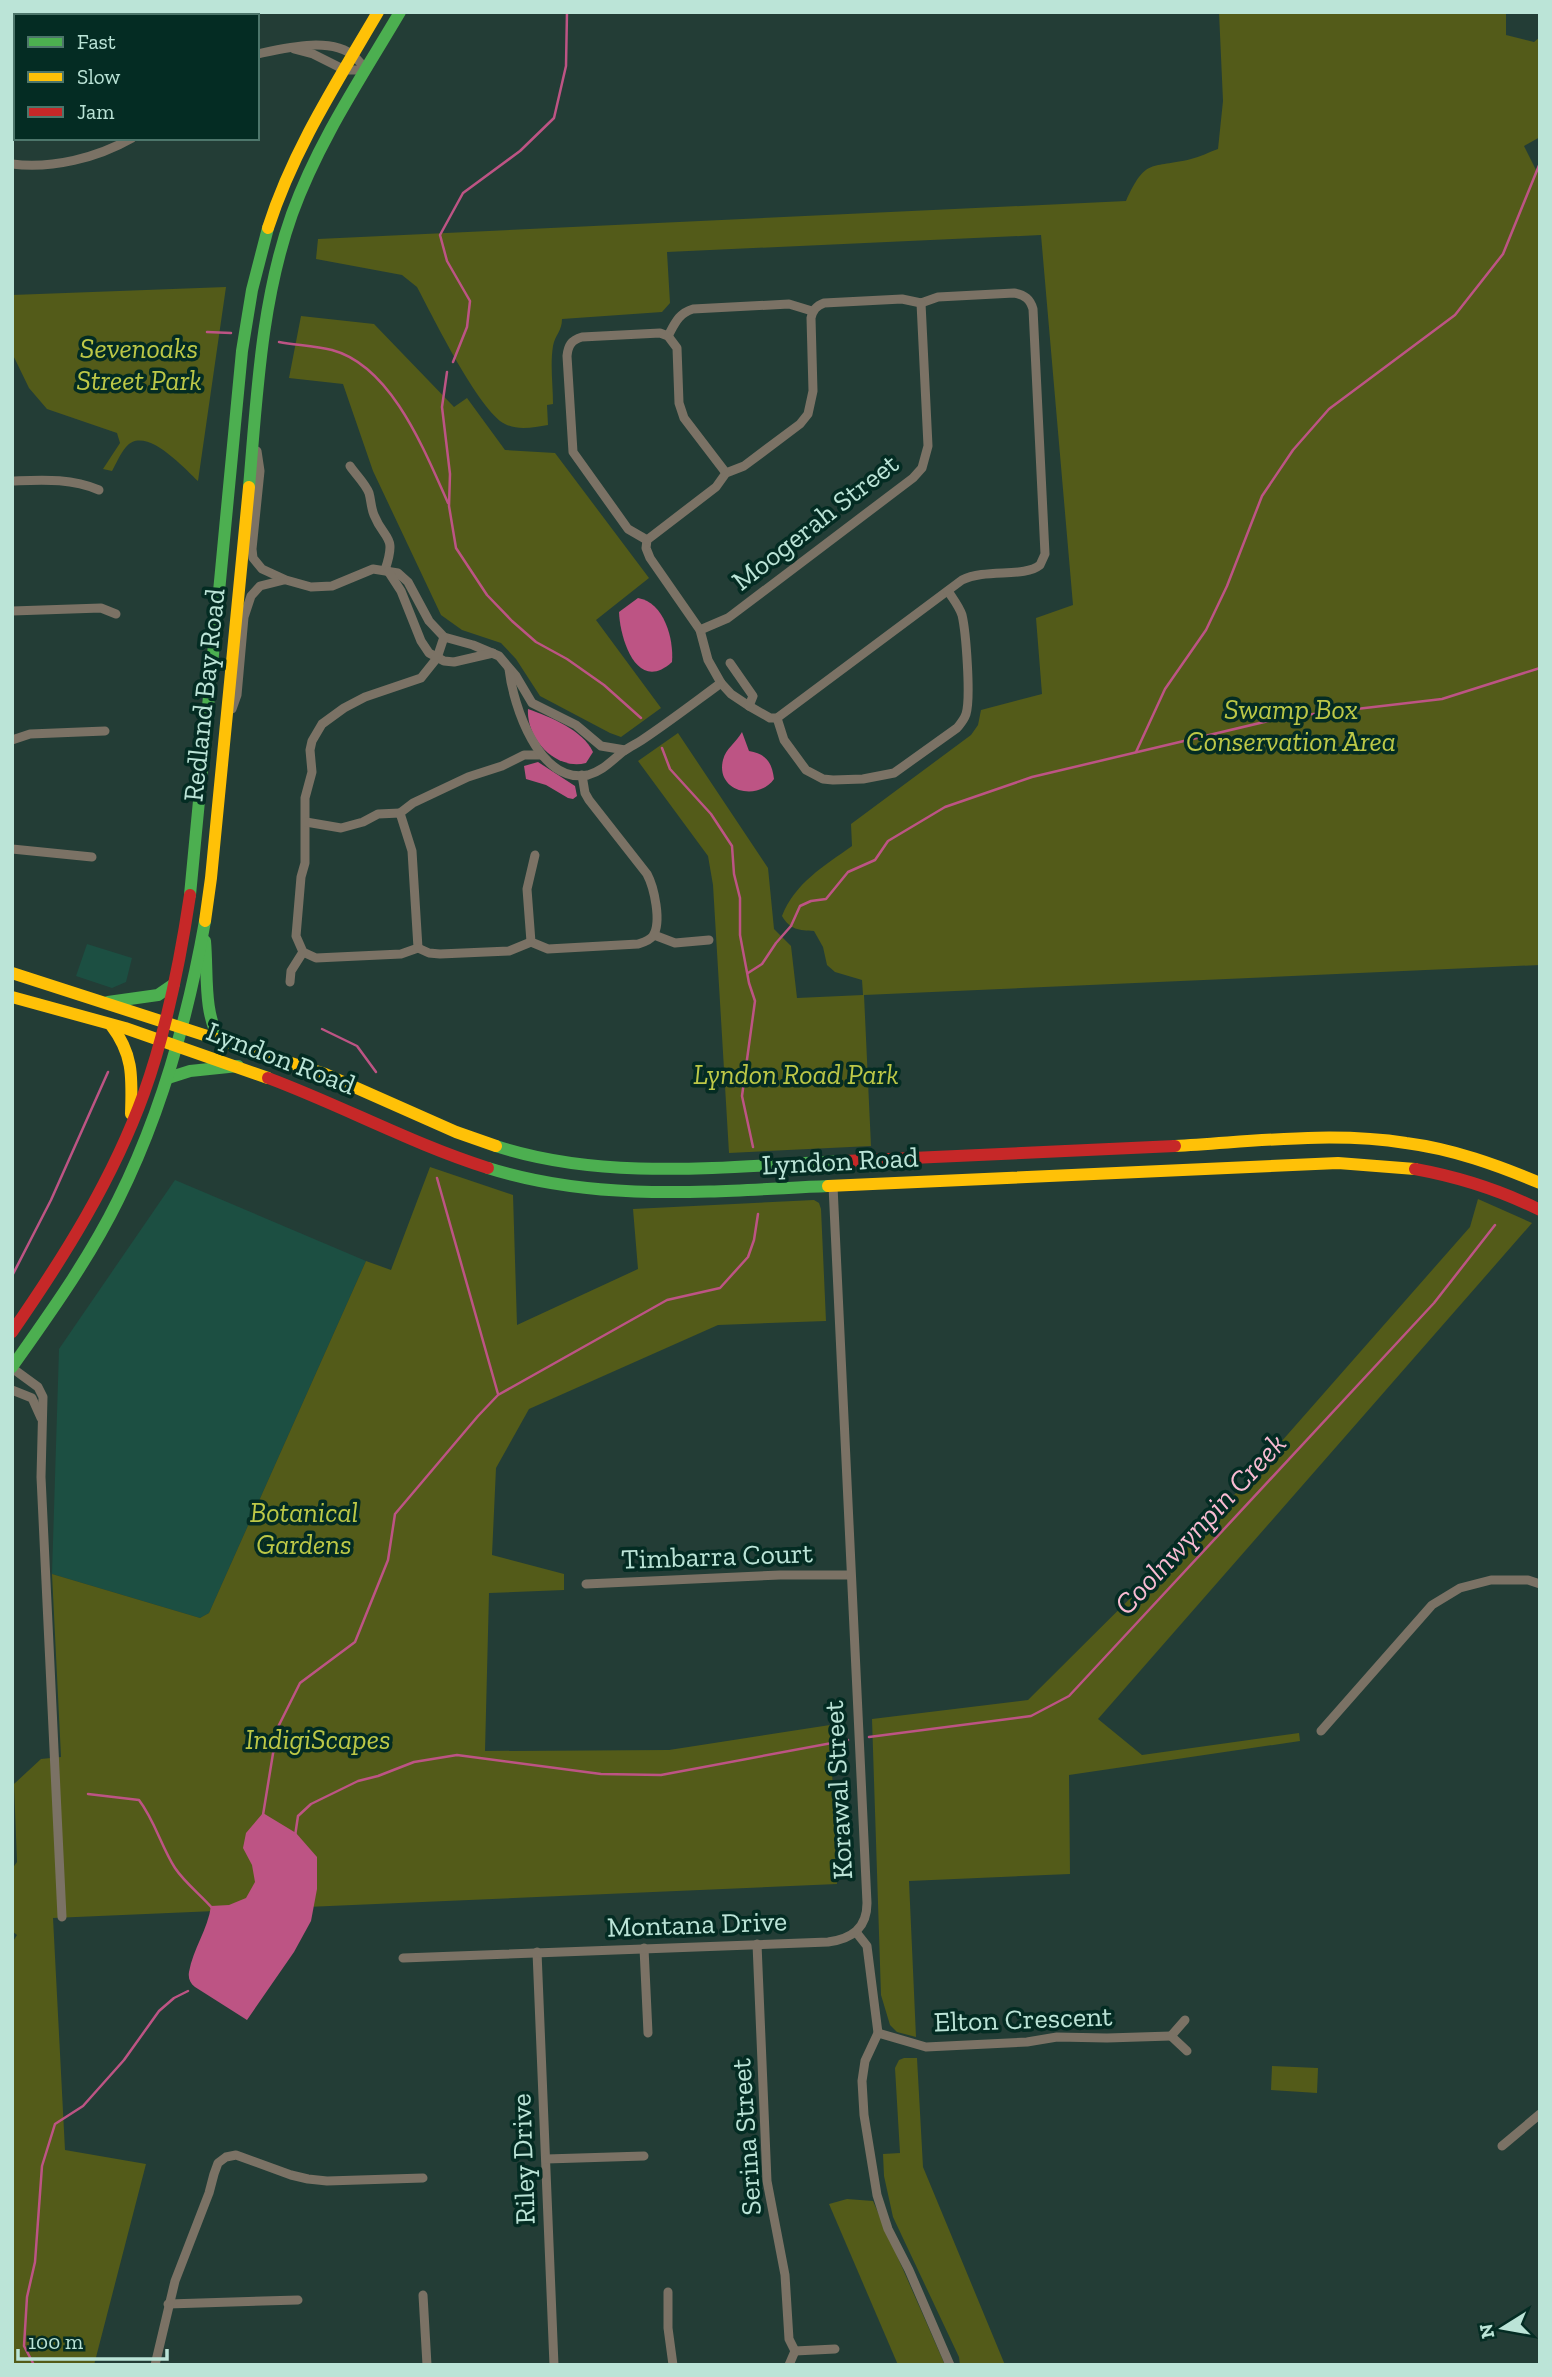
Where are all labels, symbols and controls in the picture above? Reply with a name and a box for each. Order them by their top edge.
legend [14,14,259,140]
text: Fast [77,29,116,54]
text: Slow [77,64,120,89]
text: Jam [77,99,114,124]
park label: Sevenoaks Street Park [76,332,202,397]
street label: Moogerah Street [725,446,905,597]
street label: Redland Bay Road [176,587,232,803]
park label: Swamp Box Conservation Area [1186,693,1396,758]
street label: Lyndon Road [202,1014,360,1102]
park label: Lyndon Road Park [693,1058,899,1091]
street label: Lyndon Road [761,1140,919,1182]
water label: Coolnwynpin Creek [1107,1426,1293,1622]
park label: Botanical Gardens [250,1496,358,1561]
street label: Timbarra Court [621,1536,814,1576]
street label: Korawal Street [817,1699,859,1880]
park label: IndigiScapes [245,1723,391,1756]
street label: Montana Drive [606,1904,788,1944]
street label: Elton Crescent [933,1999,1114,2039]
street label: Serina Street [724,2057,768,2217]
street label: Riley Drive [504,2093,542,2225]
north arrow [1468,2293,1538,2363]
scale bar [18,2318,166,2362]
text: N [1474,2322,1499,2340]
text: 100 m [28,2329,83,2354]

